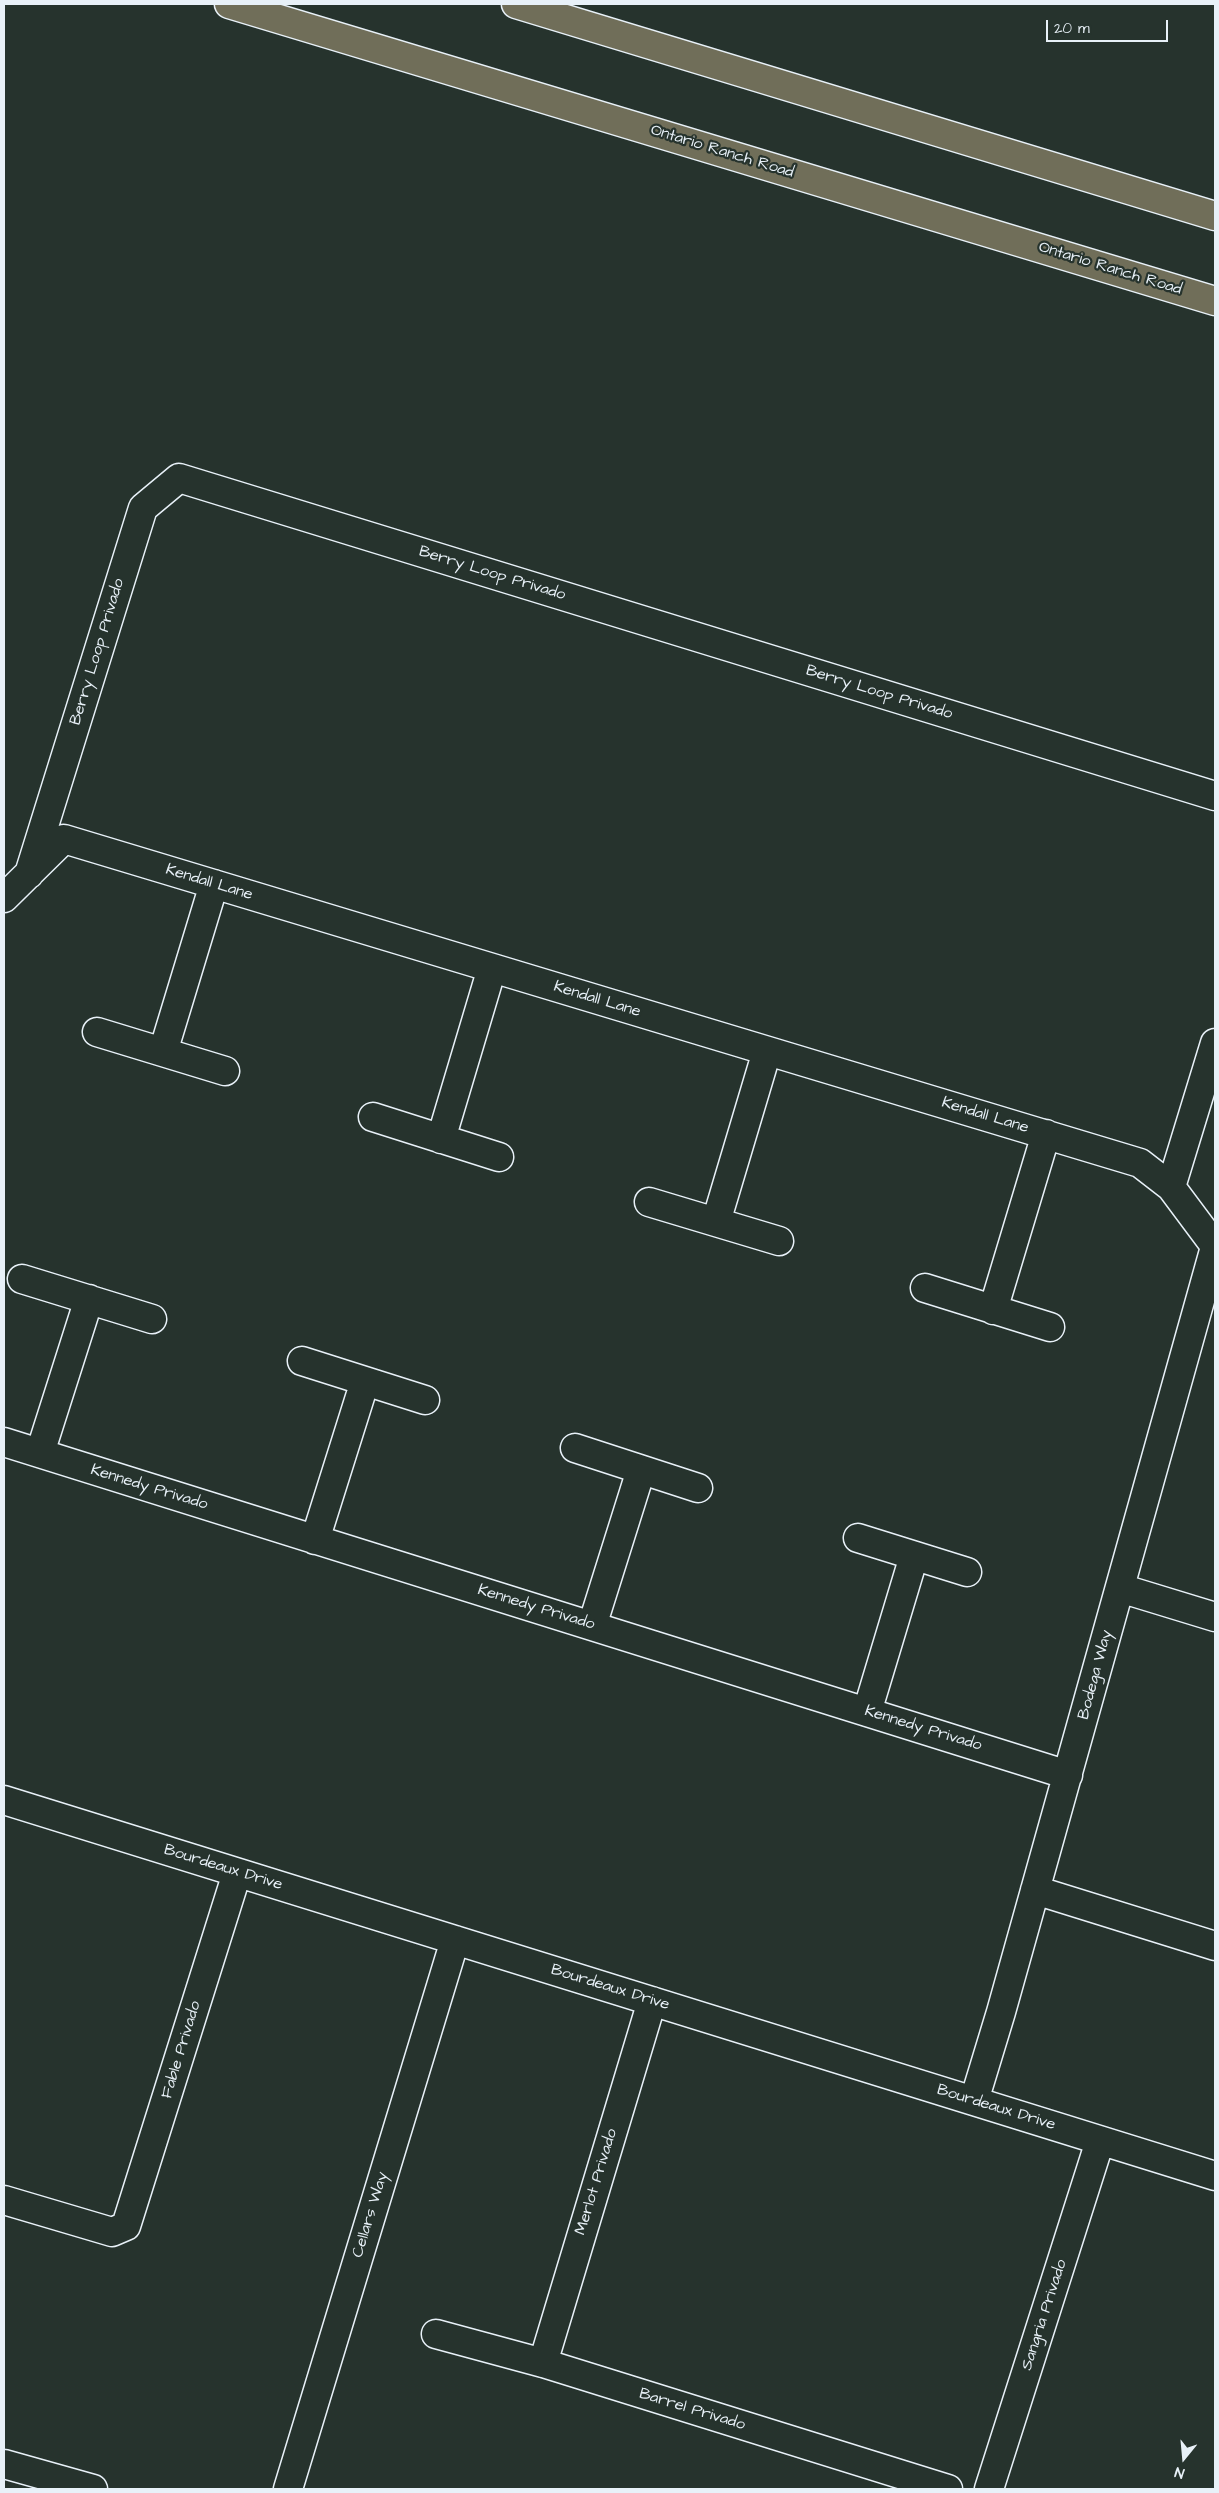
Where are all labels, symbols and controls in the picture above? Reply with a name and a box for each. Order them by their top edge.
scale bar [1049,10,1172,42]
text: 20 m [1054,18,1090,39]
street label: Ontario Ranch Road [648,121,796,183]
street label: Ontario Ranch Road [1036,238,1184,300]
street label: Berry Loop Privado [416,543,568,605]
street label: Berry Loop Privado [67,576,129,728]
street label: Berry Loop Privado [803,662,955,724]
street label: Kendall Lane [163,861,255,905]
street label: Kendall Lane [551,978,643,1022]
street label: Kendall Lane [939,1094,1031,1138]
street label: Kennedy Privado [88,1461,210,1515]
street label: Kennedy Privado [475,1581,597,1635]
street label: Bodega Way [1075,1628,1117,1722]
street label: Kennedy Privado [862,1702,984,1756]
street label: Bourdeaux Drive [161,1841,285,1895]
street label: Bourdeaux Drive [548,1961,672,2015]
street label: Fable Privado [158,1999,206,2101]
street label: Bourdeaux Drive [934,2081,1058,2135]
street label: Merlot Privado [572,2126,622,2238]
street label: Cellars Way [349,2170,393,2260]
street label: Sangria Privado [1018,2257,1072,2373]
street label: Barrel Privado [637,2385,747,2435]
north arrow [1159,2433,1209,2483]
text: N [1172,2461,1187,2483]

